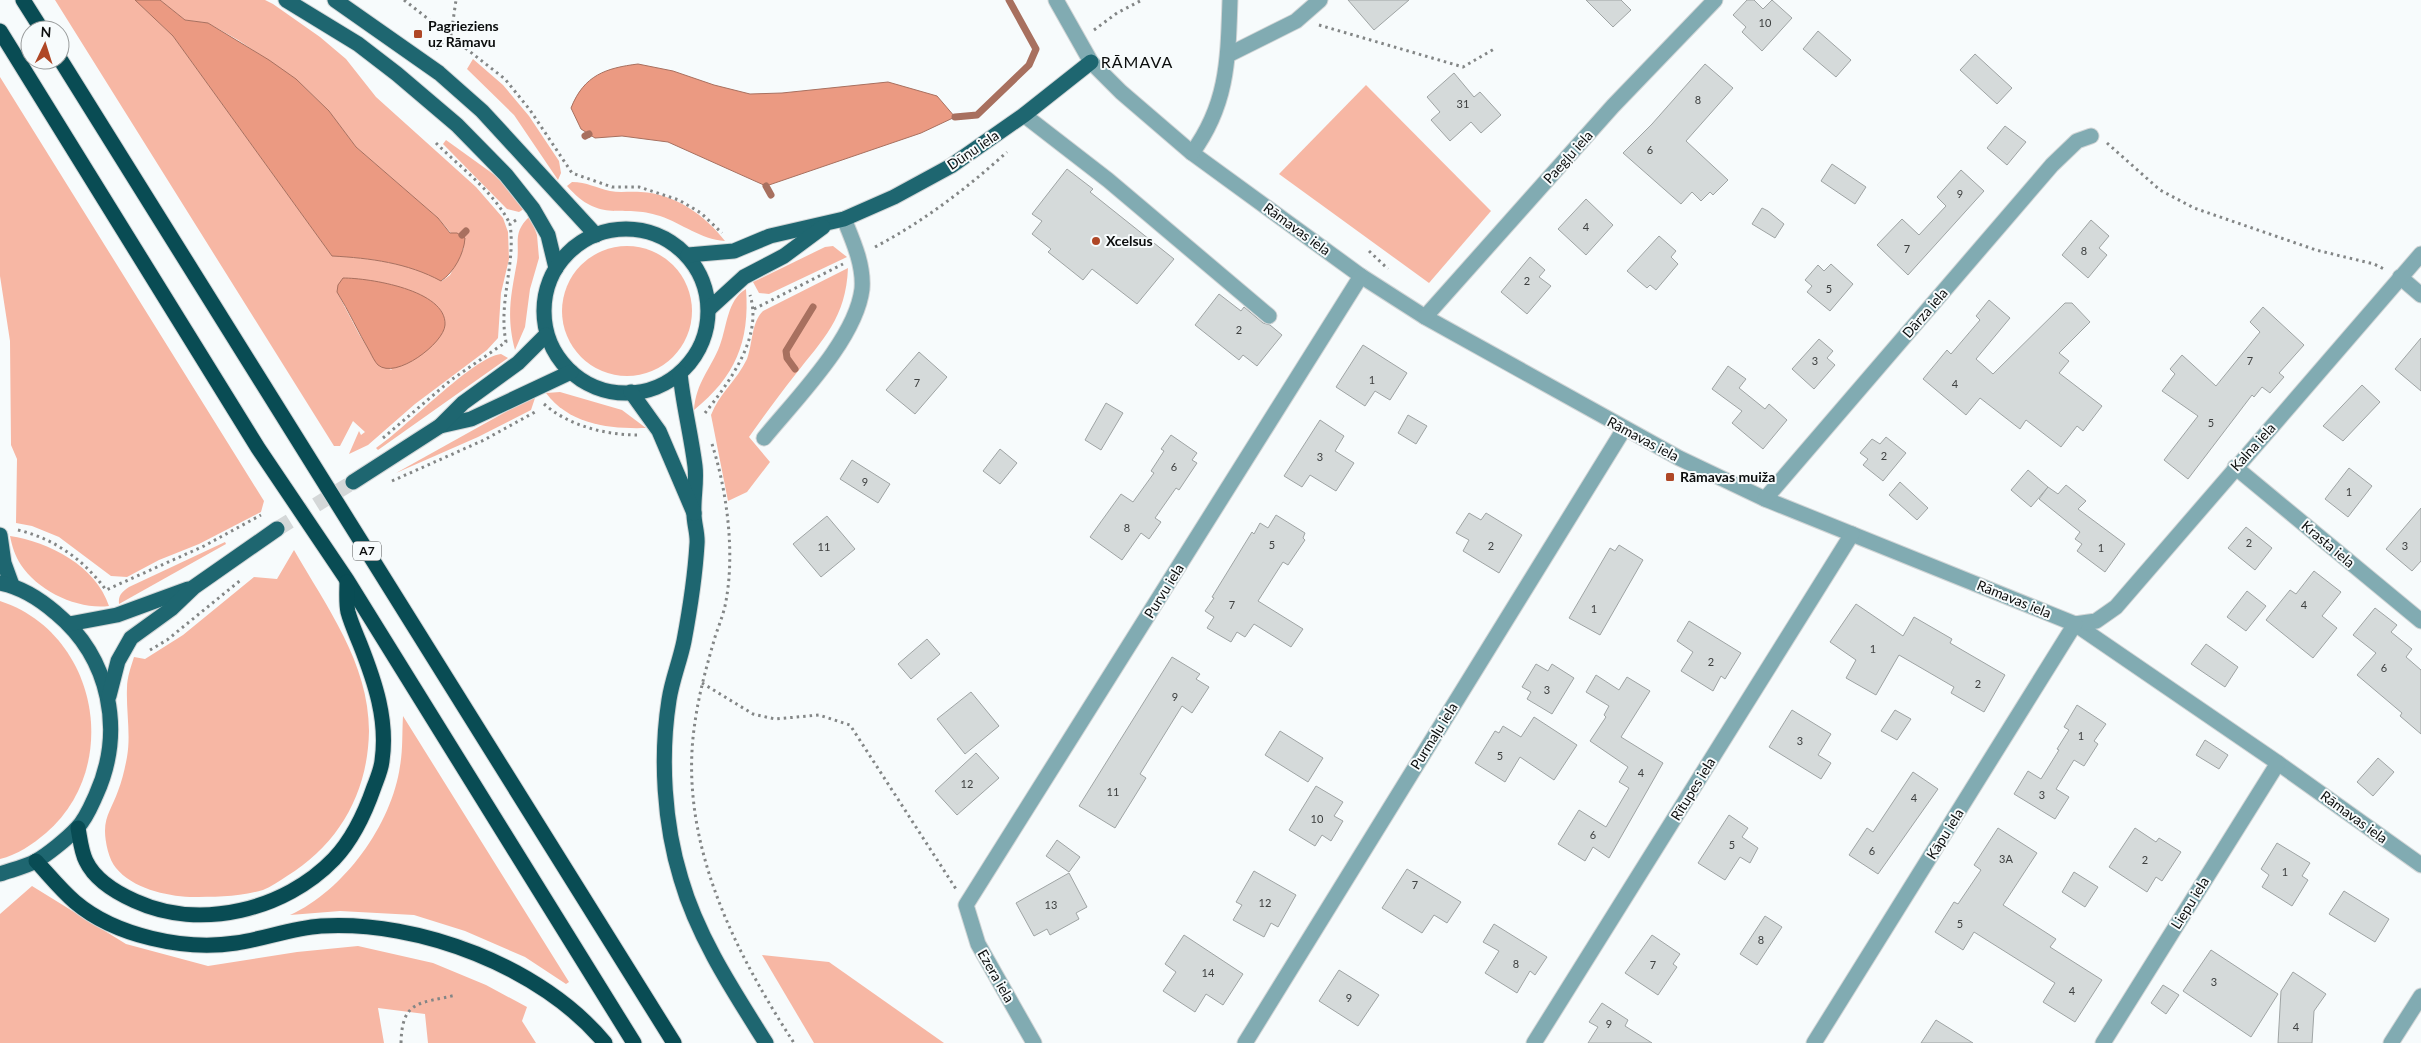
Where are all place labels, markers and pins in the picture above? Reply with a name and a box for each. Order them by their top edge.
place label: Pagrieziens uz Rāmavu [428,17,499,50]
marker: Pagrieziens uz Rāmavu [412,28,424,40]
place label: Xcelsus [1106,232,1153,249]
marker: Xcelsus [1090,235,1102,247]
place label: Rāmavas muiža [1680,468,1775,485]
marker: Rāmavas muiža [1664,471,1676,483]

